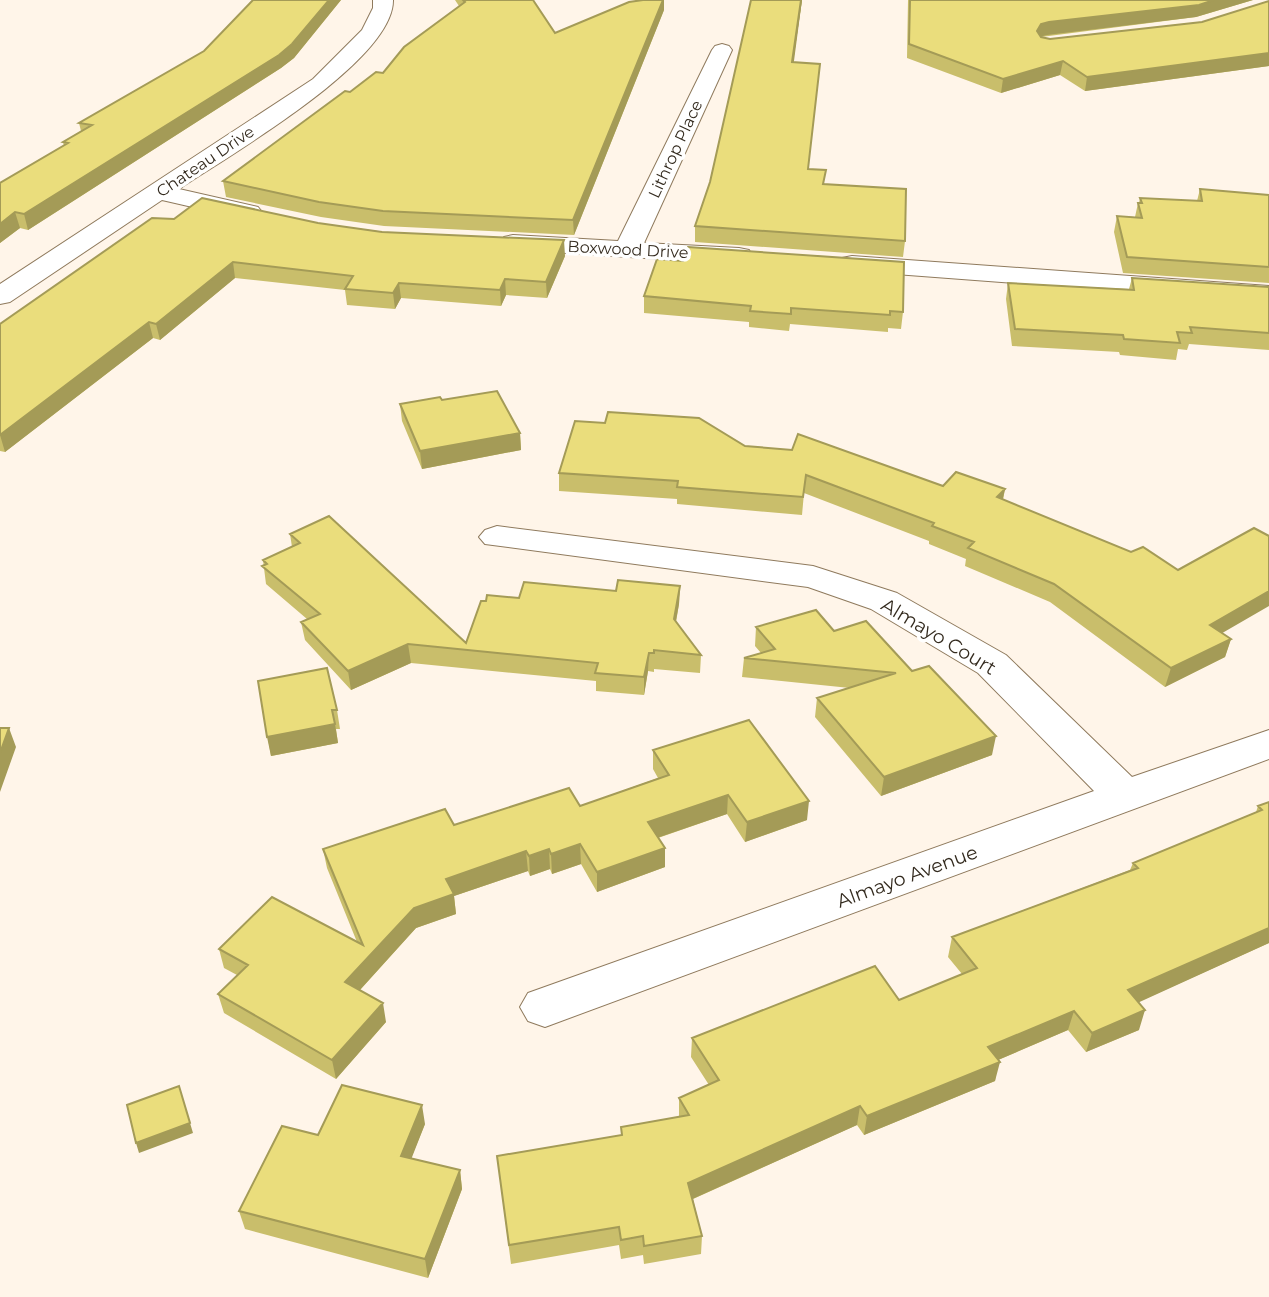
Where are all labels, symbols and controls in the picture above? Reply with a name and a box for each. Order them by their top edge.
street label: Lithrop Place [644,97,706,201]
street label: Chateau Drive [153,122,258,201]
street label: Boxwood Drive [567,237,689,262]
street label: Almayo Court [877,593,1001,680]
street label: Almayo Avenue [834,840,981,913]

